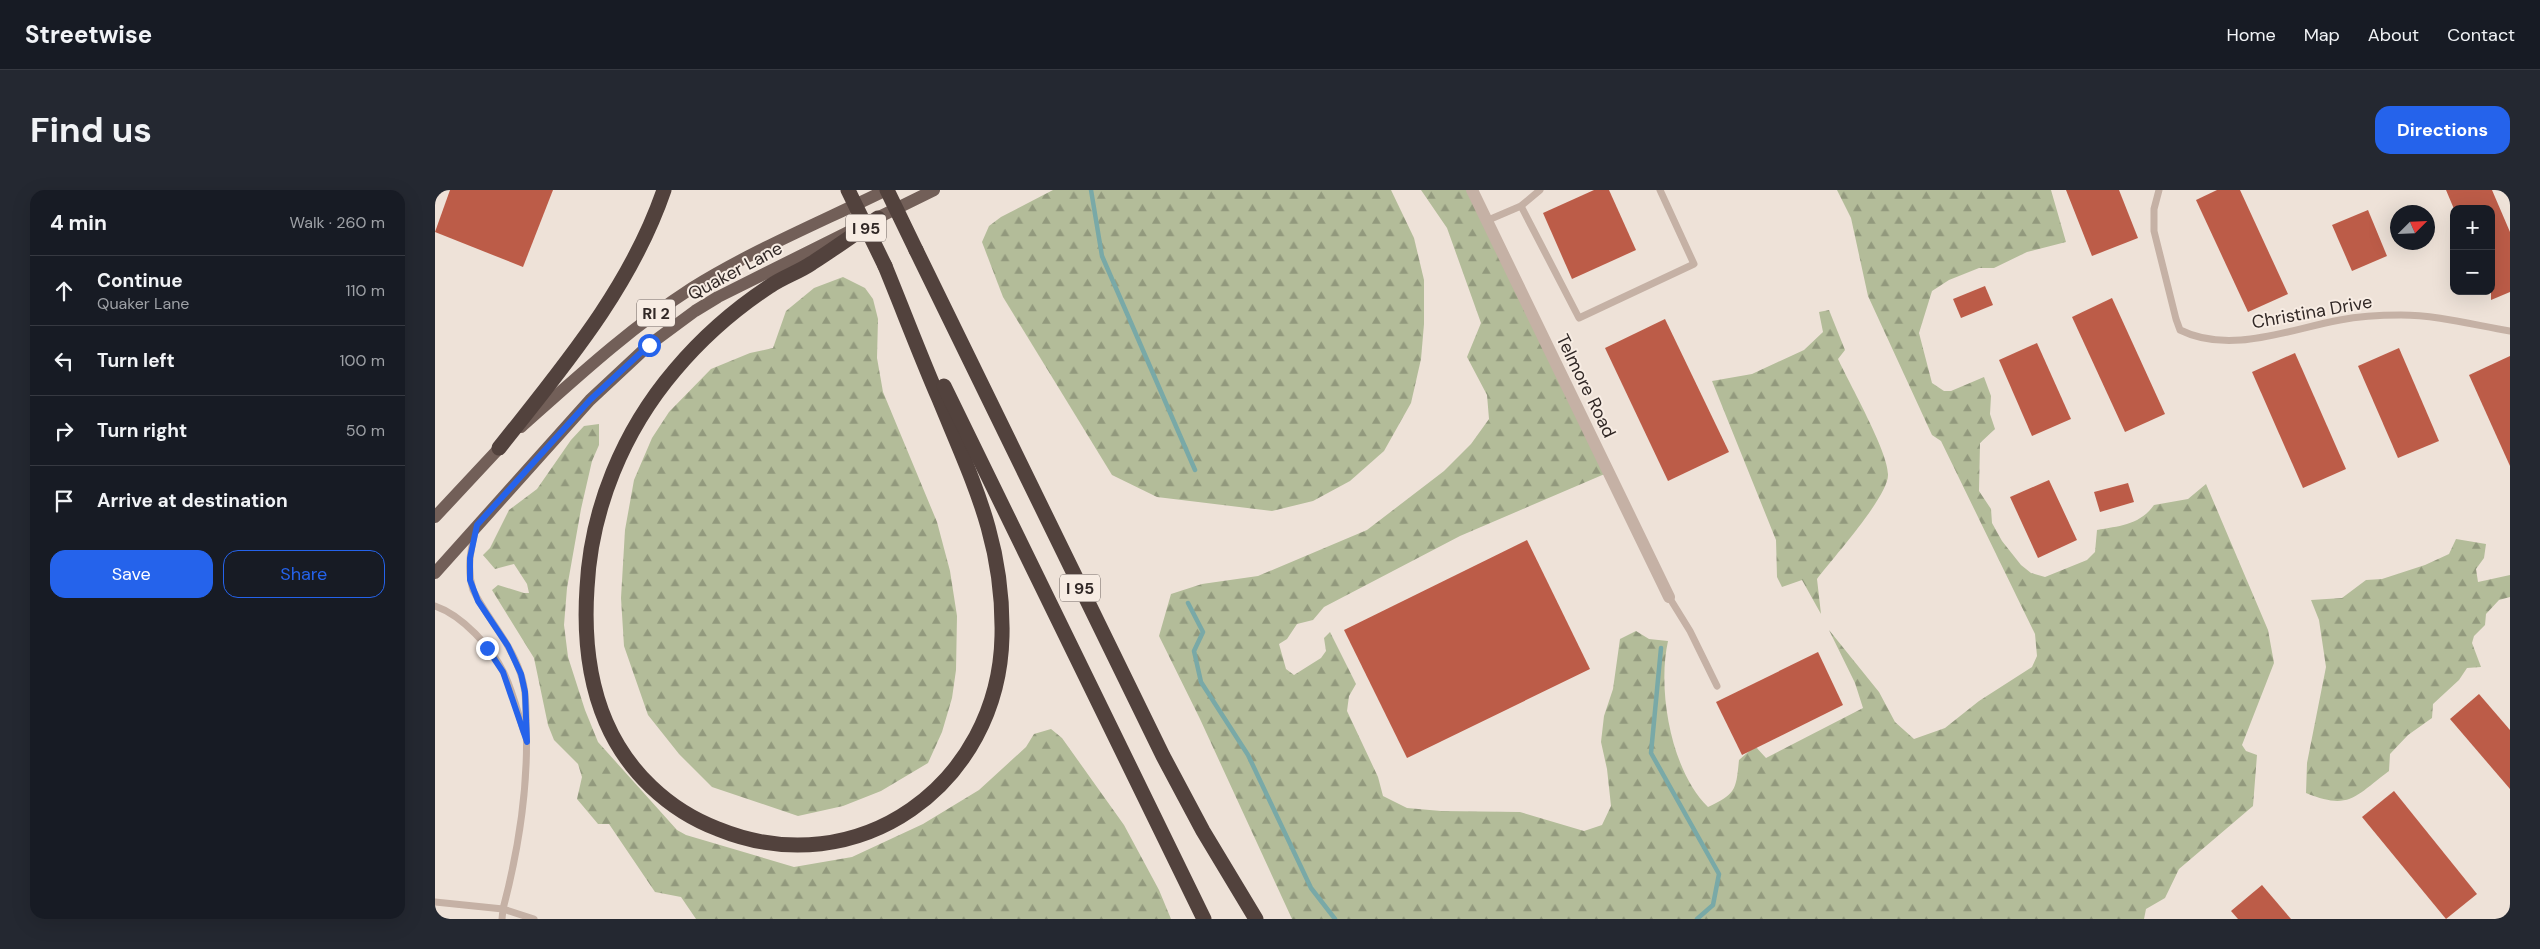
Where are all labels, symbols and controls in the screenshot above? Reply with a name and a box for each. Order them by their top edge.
text: Streetwise [25,19,152,50]
text: Home [2226,23,2276,47]
text: Map [2304,23,2340,47]
text: About [2368,23,2419,47]
text: Contact [2447,23,2515,47]
button: Directions [2375,106,2510,154]
text: Find us [30,107,152,153]
north arrow [2390,205,2435,250]
map controls [2450,205,2495,295]
button: + [2450,205,2495,250]
text: 4 min [50,209,107,237]
text: Walk · 260 m [290,212,385,233]
road number: I 95 [846,214,886,242]
street label: Quaker Lane [683,236,787,306]
button: − [2450,250,2495,295]
text: Continue [97,268,183,293]
icon: ahead [50,277,78,305]
text: 110 m [346,280,385,301]
street label: Christina Drive [2250,290,2374,334]
text: Quaker Lane [97,293,189,314]
road number: RI 2 [637,300,675,326]
street label: Telmore Road [1551,330,1621,442]
route start [638,334,661,357]
icon: left [50,347,78,375]
text: Turn left [97,348,175,373]
text: 100 m [340,350,385,371]
icon: right [50,417,78,445]
text: Turn right [97,418,187,443]
text: 50 m [346,420,385,441]
icon: arrive [50,487,78,515]
text: Arrive at destination [97,488,288,513]
button: Save [50,550,213,598]
button: Share [223,550,385,598]
road number: I 95 [1060,574,1100,602]
route end [476,637,499,660]

